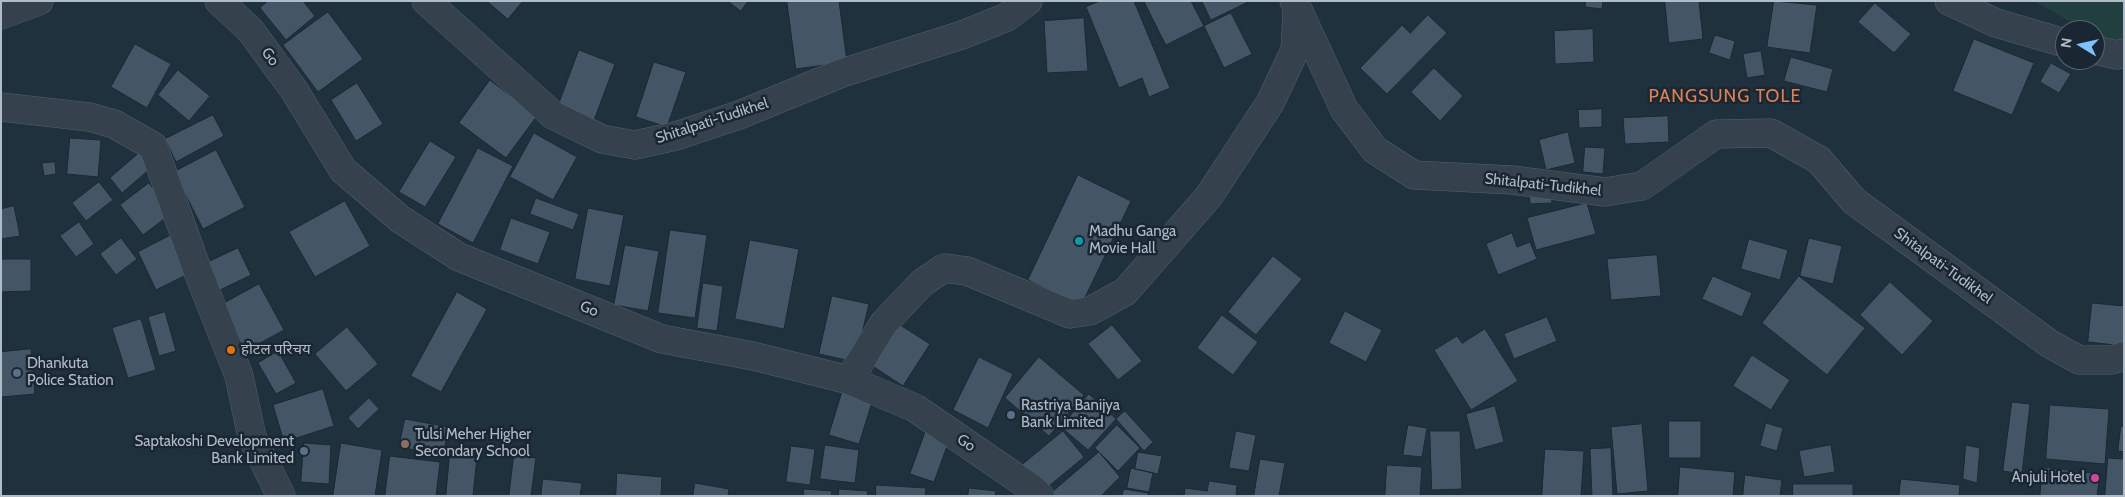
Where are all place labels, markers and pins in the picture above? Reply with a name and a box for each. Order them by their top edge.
place label: Madhu Ganga Movie Hall [1089,223,1176,258]
marker: Madhu Ganga Movie Hall [1073,235,1085,247]
place label: होटल परिचय [241,341,311,359]
marker: होटल परिचय [225,344,237,356]
place label: Dhankuta Police Station [27,355,114,390]
marker: Dhankuta Police Station [11,367,23,379]
place label: Rastriya Banijya Bank Limited [1021,397,1120,432]
marker: Rastriya Banijya Bank Limited [1005,409,1017,421]
place label: Tulsi Meher Higher Secondary School [415,426,531,461]
place label: Saptakoshi Development Bank Limited [134,433,294,468]
marker: Tulsi Meher Higher Secondary School [399,438,411,450]
marker: Saptakoshi Development Bank Limited [298,445,310,457]
place label: Anjuli Hotel [2012,469,2085,487]
marker: Anjuli Hotel [2089,472,2101,484]

